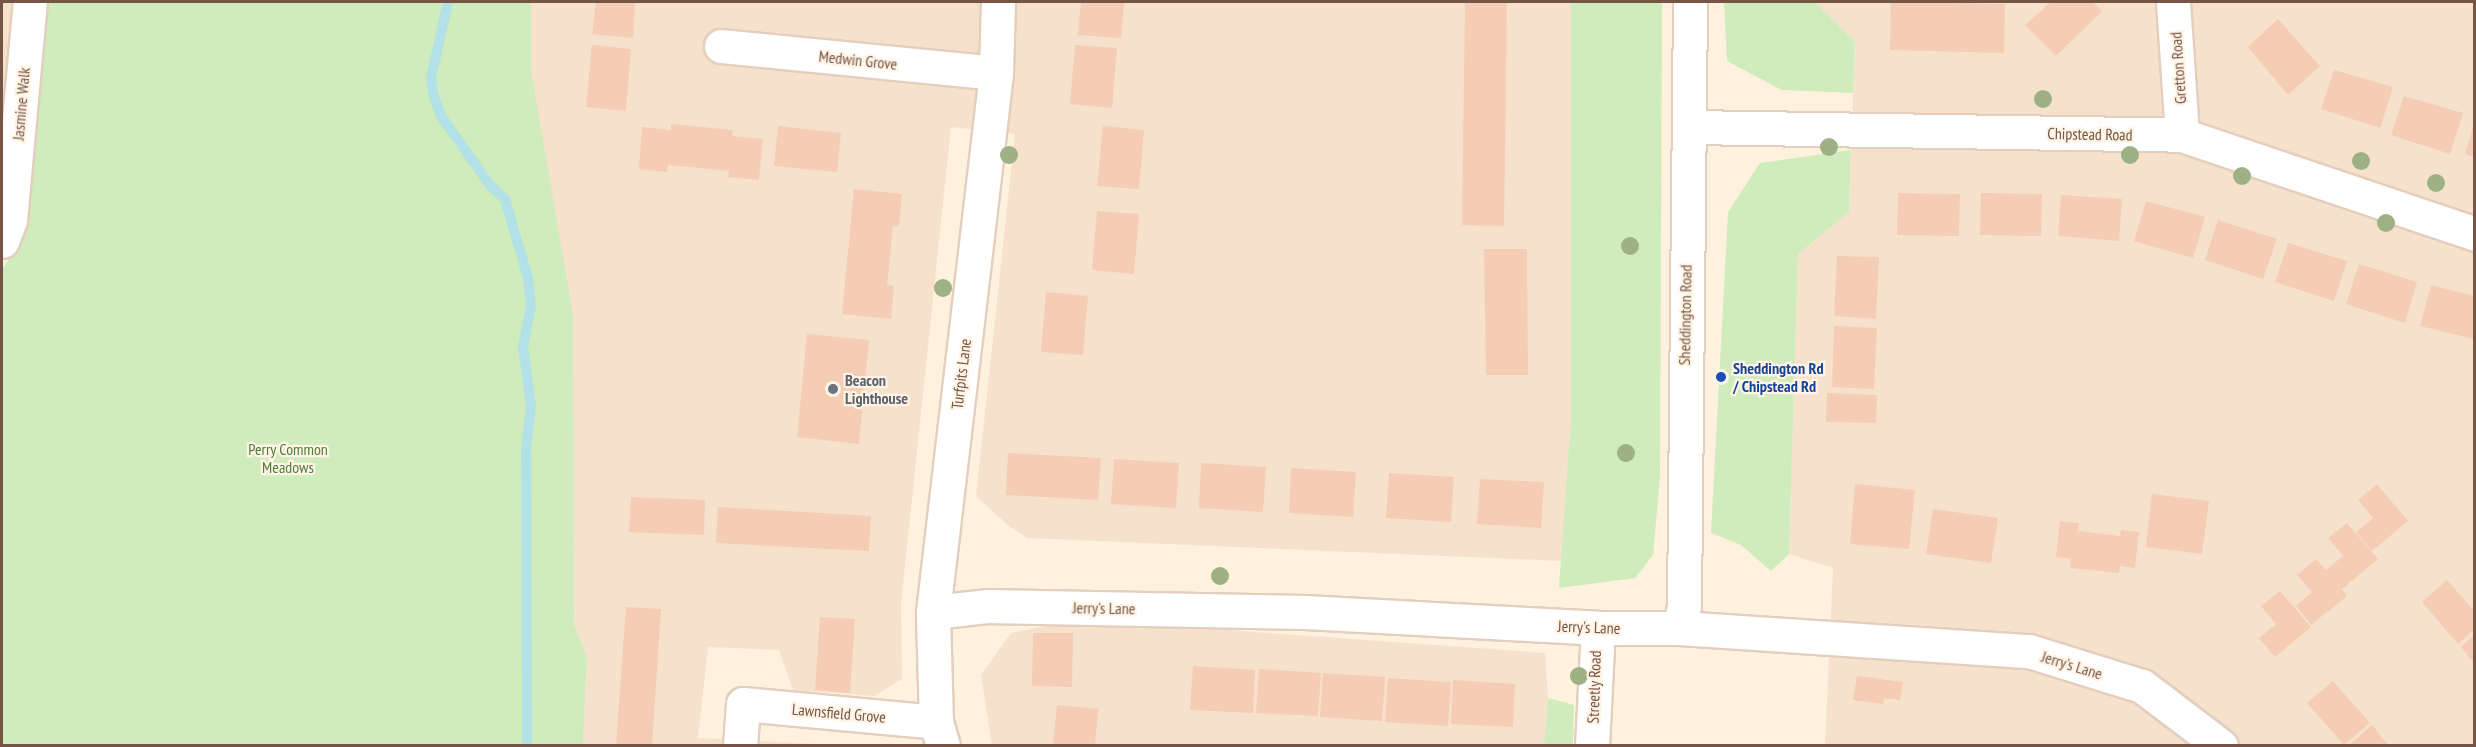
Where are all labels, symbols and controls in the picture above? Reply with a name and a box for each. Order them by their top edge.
street label: Gretton Road [2166,31,2190,105]
street label: Medwin Grove [818,46,898,74]
street label: Jasmine Walk [8,67,34,141]
street label: Chipstead Road [2047,124,2133,144]
street label: Sheddington Road [1675,265,1695,365]
street label: Turfpits Lane [947,337,975,411]
place label: Sheddington Rd / Chipstead Rd [1733,358,1824,396]
place label: Beacon Lighthouse [845,370,908,408]
marker: Sheddington Rd / Chipstead Rd [1714,370,1728,384]
marker: Beacon Lighthouse [826,382,840,396]
park label: Perry Common Meadows [248,439,328,477]
street label: Jerry's Lane [1073,598,1135,618]
street label: Jerry's Lane [1557,616,1621,638]
street label: Jerry's Lane [2039,647,2105,683]
street label: Streetly Road [1583,650,1605,724]
street label: Lawnsfield Grove [791,699,887,727]

